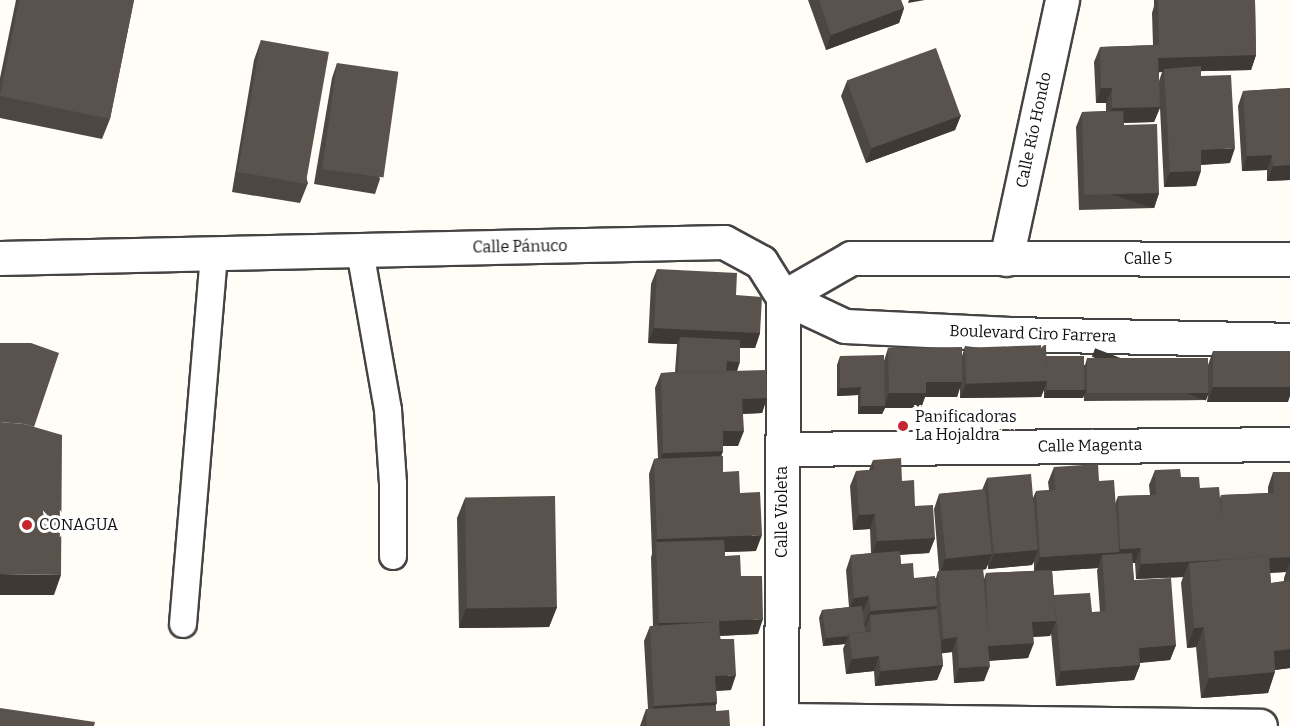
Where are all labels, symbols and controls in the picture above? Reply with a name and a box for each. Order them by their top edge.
street label: Calle Río Hondo [1012,70,1056,190]
street label: Calle Pánuco [472,237,568,257]
street label: Calle 5 [1124,249,1172,269]
street label: Boulevard Ciro Farrera [949,321,1117,347]
place label: Panificadoras La Hojaldra [915,407,1017,445]
marker: Panificadoras La Hojaldra [896,419,910,433]
street label: Calle Magenta [1038,435,1142,457]
street label: Calle Violeta [772,466,792,558]
place label: CONAGUA [39,515,118,535]
marker: CONAGUA [20,518,34,532]

